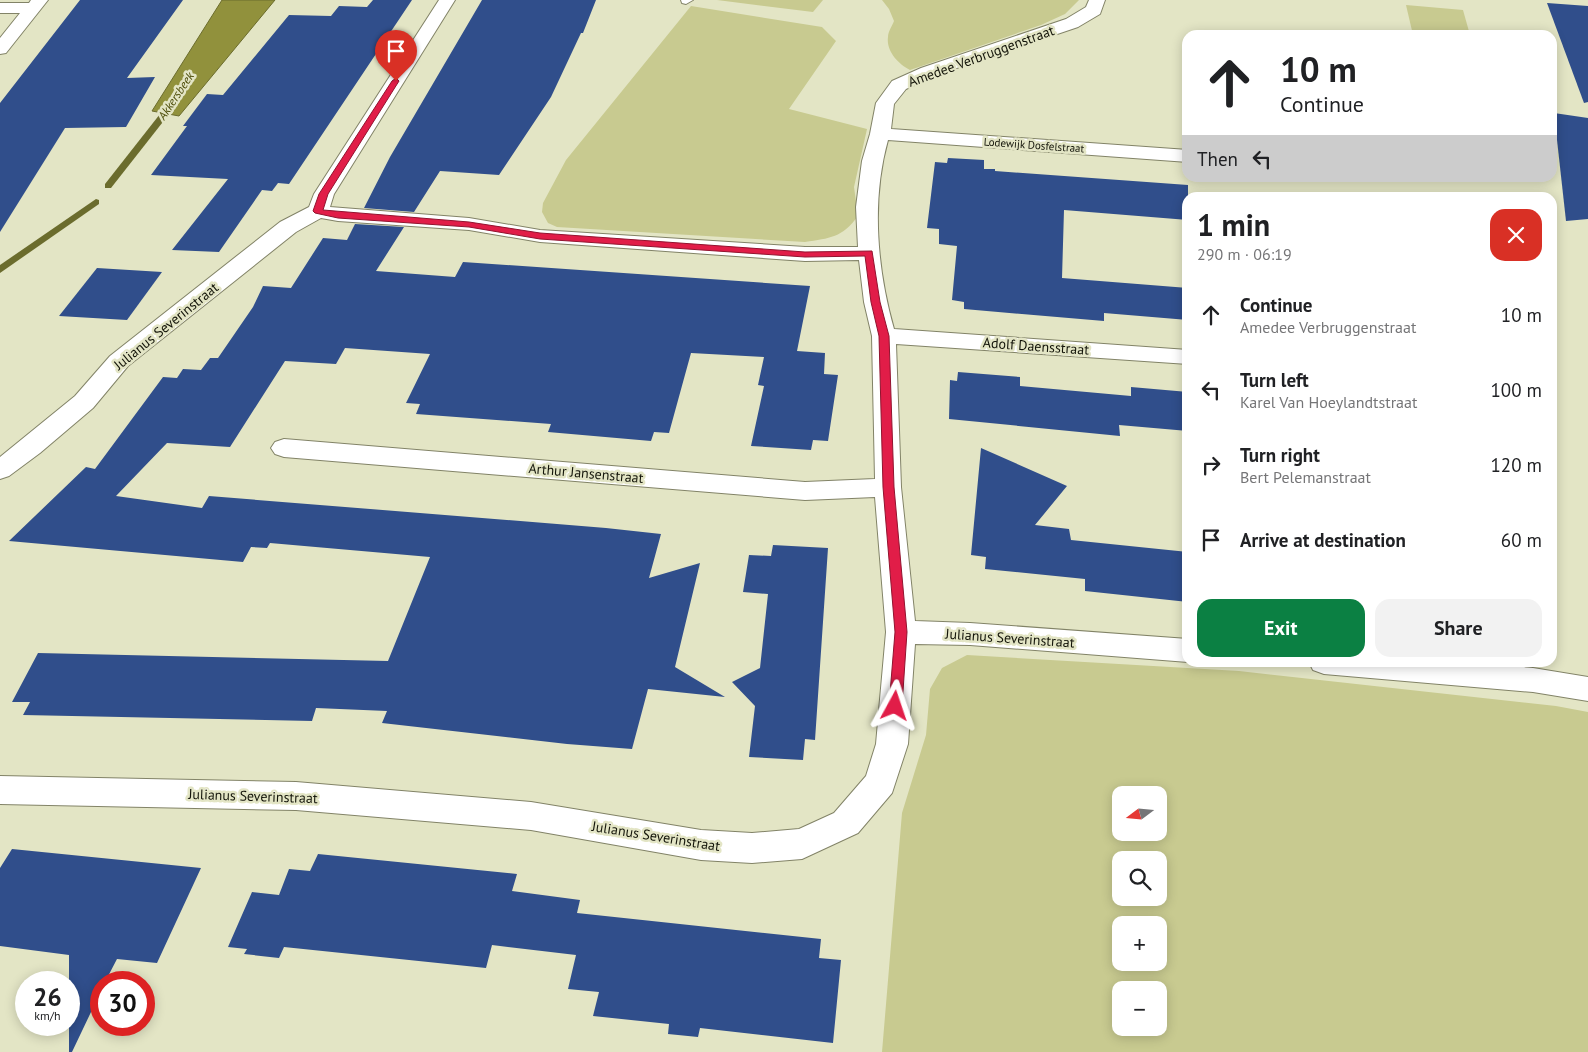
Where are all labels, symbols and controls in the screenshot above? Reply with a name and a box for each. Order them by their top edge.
street label: Amedee Verbruggenstraat [905,21,1057,91]
pin [375,30,417,81]
icon: arrive [382,37,410,65]
text: 10 m [1280,46,1357,92]
icon: ahead [1197,50,1262,115]
water label: Akkersbeek [154,69,197,123]
text: Continue [1280,90,1364,118]
street label: Lodewijk Dosfelstraat [983,135,1085,156]
icon: left [1248,145,1276,173]
text: Then [1197,147,1238,171]
text: 1 min [1197,205,1270,244]
button: close [1490,209,1542,261]
text: 290 m · 06:19 [1197,244,1292,264]
street label: Julianus Severinstraat [109,278,222,374]
text: Continue [1240,293,1312,317]
icon: ahead [1197,301,1225,329]
text: 10 m [1501,303,1542,327]
text: Amedee Verbruggenstraat [1240,317,1416,337]
street label: Adolf Daensstraat [982,333,1090,359]
text: Turn left [1240,368,1309,392]
icon: left [1197,376,1225,404]
text: 100 m [1490,378,1542,402]
text: Karel Van Hoeylandtstraat [1240,392,1417,412]
text: Turn right [1240,443,1320,467]
icon: right [1197,451,1225,479]
text: 120 m [1490,453,1542,477]
street label: Arthur Jansenstraat [528,459,644,487]
text: Bert Pelemanstraat [1240,467,1371,487]
icon: arrive [1197,526,1225,554]
text: Arrive at destination [1240,528,1406,552]
text: 60 m [1501,528,1542,552]
button: Exit [1197,599,1365,657]
button: Share [1375,599,1542,657]
street label: Julianus Severinstraat [944,624,1075,652]
position arrow [868,679,920,731]
street label: Julianus Severinstraat [187,785,318,807]
north arrow [1112,786,1168,841]
map controls [1112,786,1167,1036]
street label: Julianus Severinstraat [590,817,722,855]
button: search [1112,851,1167,906]
button: + [1112,916,1167,971]
speed limit sign: 30 [90,971,155,1036]
text: 26 [33,981,62,1013]
button: − [1112,981,1167,1036]
text: km/h [34,1008,61,1023]

